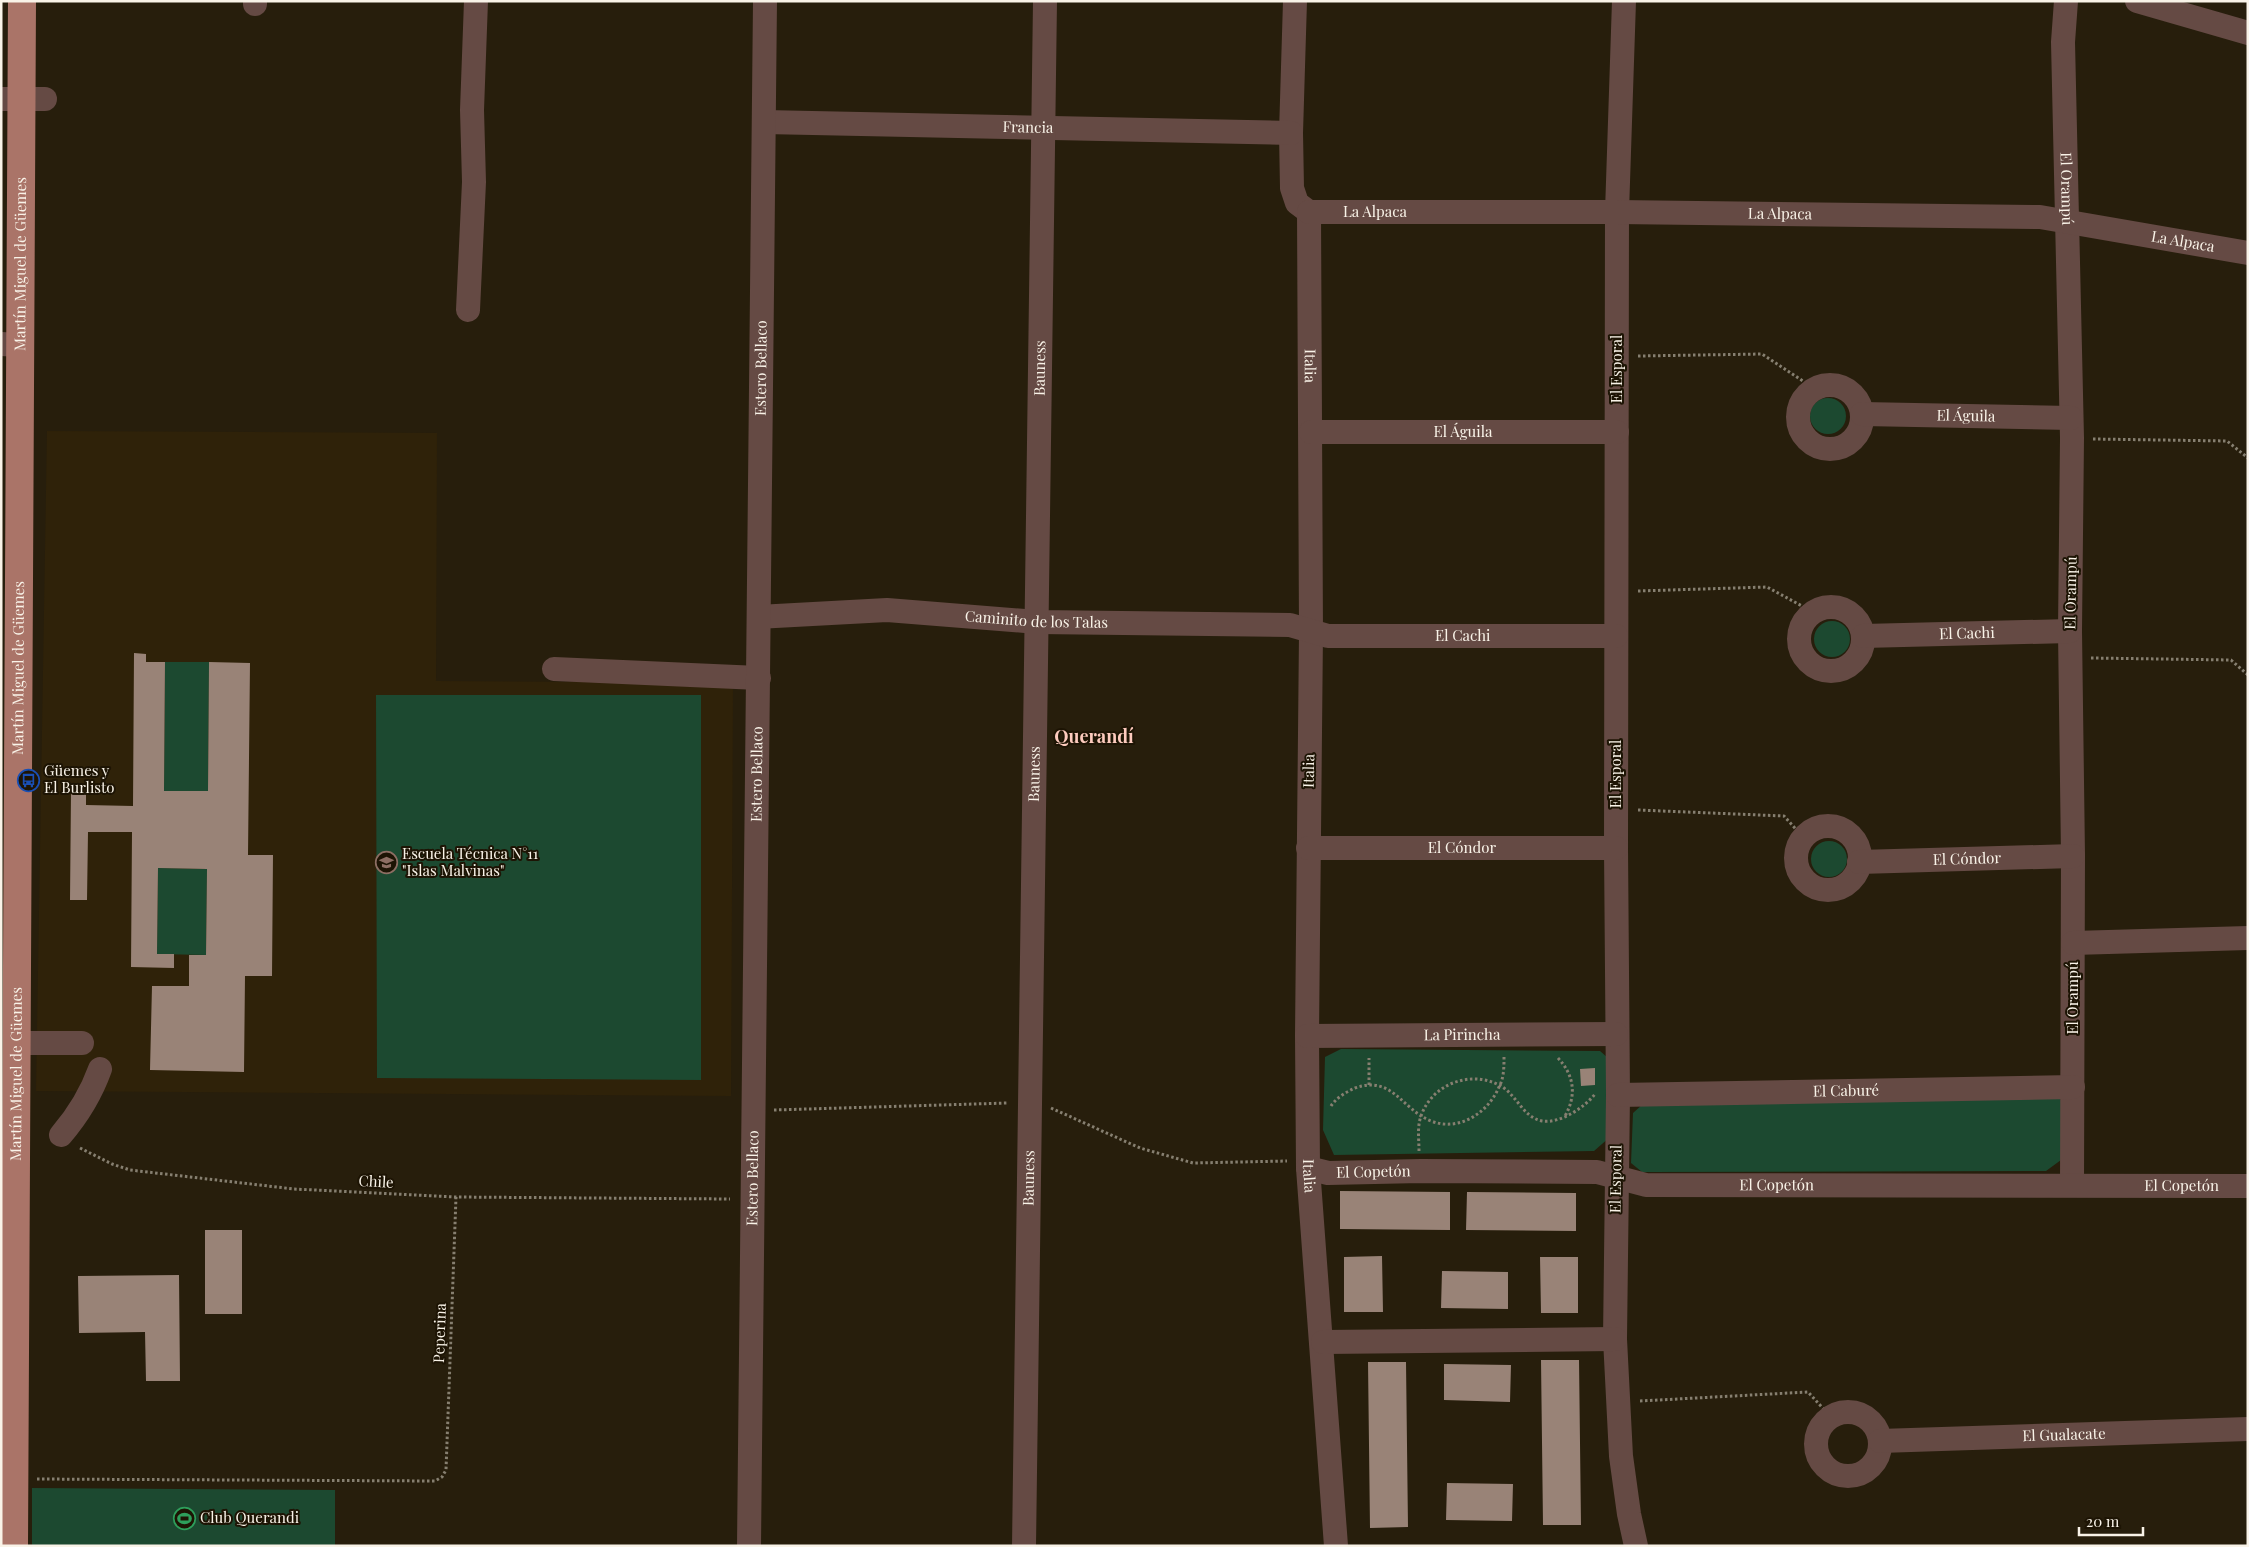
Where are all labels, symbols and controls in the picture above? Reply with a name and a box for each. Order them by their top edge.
street label: Francia [1002,116,1054,137]
street label: El Orampú [2057,152,2078,226]
street label: Martín Miguel de Güemes [9,177,30,351]
street label: La Alpaca [1343,201,1408,221]
street label: La Alpaca [1748,203,1813,223]
street label: La Alpaca [2150,225,2217,256]
street label: Estero Bellaco [750,320,771,416]
street label: El Esporal [1606,335,1626,403]
street label: Bauness [1029,340,1049,396]
street label: Italia [1301,349,1321,384]
street label: El Águila [1936,404,1996,426]
street label: El Águila [1434,421,1493,441]
street label: El Orampú [2059,556,2081,630]
street label: Martín Miguel de Güemes [7,581,28,755]
street label: Caminito de los Talas [964,605,1108,632]
street label: El Cachi [1939,622,1996,643]
street label: El Cachi [1435,625,1491,645]
district label: Querandí [1054,724,1134,748]
street label: Estero Bellaco [745,726,766,822]
street label: El Esporal [1605,740,1625,808]
street label: Bauness [1023,746,1044,802]
street label: Italia [1298,753,1318,788]
place label: Güemes y El Burlisto [44,760,115,797]
bus stop icon: Güemes y El Burlisto [16,768,40,792]
street label: El Cóndor [1428,837,1496,857]
place label: Escuela Técnica N°11 "Islas Malvinas" [402,843,539,880]
street label: El Cóndor [1932,847,2002,869]
school or university icon: Escuela Técnica N°11 "Islas Malvinas" [374,851,398,875]
street label: El Orampú [2062,961,2082,1035]
street label: Martín Miguel de Güemes [5,987,26,1161]
street label: La Pirincha [1424,1024,1501,1044]
street label: El Caburé [1813,1079,1879,1101]
street label: Estero Bellaco [741,1130,762,1226]
street label: El Esporal [1604,1145,1626,1213]
street label: Bauness [1018,1150,1038,1206]
street label: Italia [1299,1159,1321,1194]
street label: El Copetón [1336,1160,1411,1182]
street label: Chile [358,1170,394,1192]
street label: El Copetón [1739,1174,1814,1194]
street label: El Copetón [2144,1175,2219,1195]
street label: Peperina [428,1302,450,1363]
street label: El Gualacate [2022,1423,2106,1445]
scale bar [2079,1504,2143,1536]
sports icon: Club Querandi [172,1506,196,1530]
place label: Club Querandi [200,1507,300,1527]
text: 20 m [2086,1511,2120,1531]

